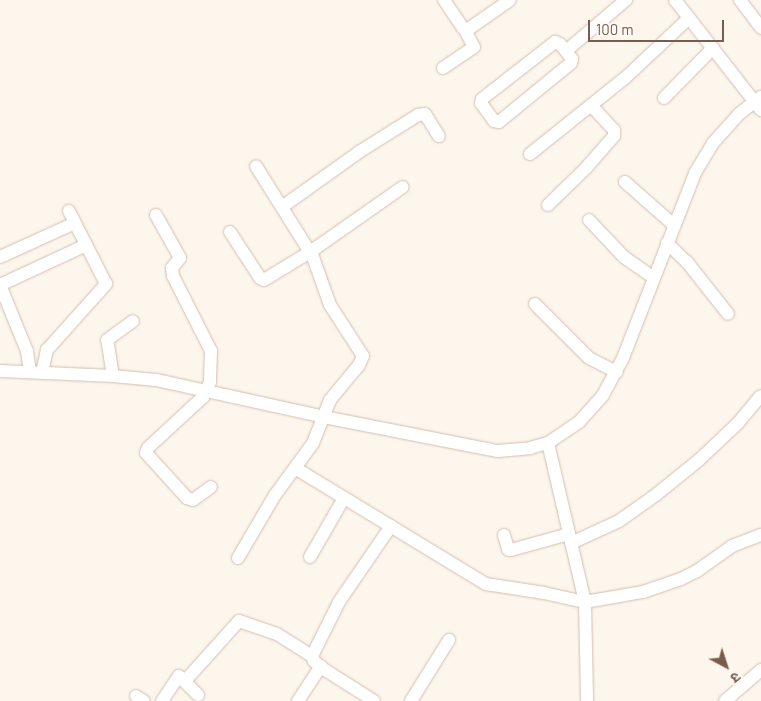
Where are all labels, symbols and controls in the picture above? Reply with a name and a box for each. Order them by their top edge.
scale bar [591,10,727,42]
text: 100 m [596,20,634,38]
north arrow [701,641,751,691]
text: उ [727,669,745,687]

